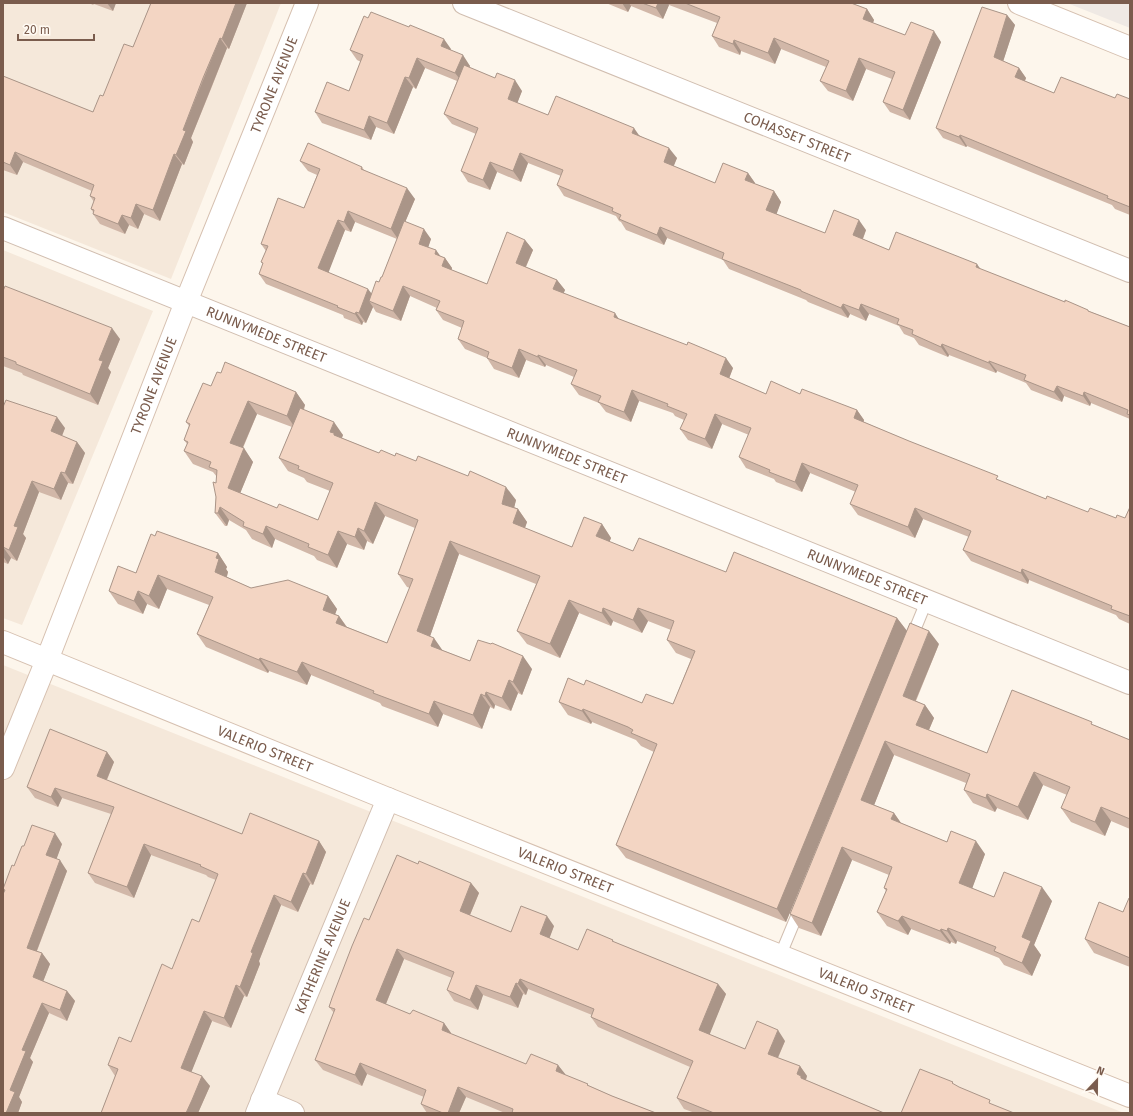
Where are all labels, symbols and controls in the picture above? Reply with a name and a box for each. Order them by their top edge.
scale bar [18,16,94,42]
text: 20 m [24,23,50,37]
street label: TYRONE AVENUE [247,34,302,136]
street label: COHASSET STREET [741,108,853,167]
street label: RUNNYMEDE STREET [204,303,329,367]
street label: TYRONE AVENUE [127,335,181,437]
street label: RUNNYMEDE STREET [504,424,630,488]
street label: RUNNYMEDE STREET [804,545,930,610]
street label: VALERIO STREET [215,722,316,777]
street label: VALERIO STREET [515,844,616,898]
street label: KATHERINE AVENUE [291,896,354,1016]
street label: VALERIO STREET [816,964,917,1018]
north arrow [1077,1060,1117,1100]
text: N [1095,1064,1106,1079]

